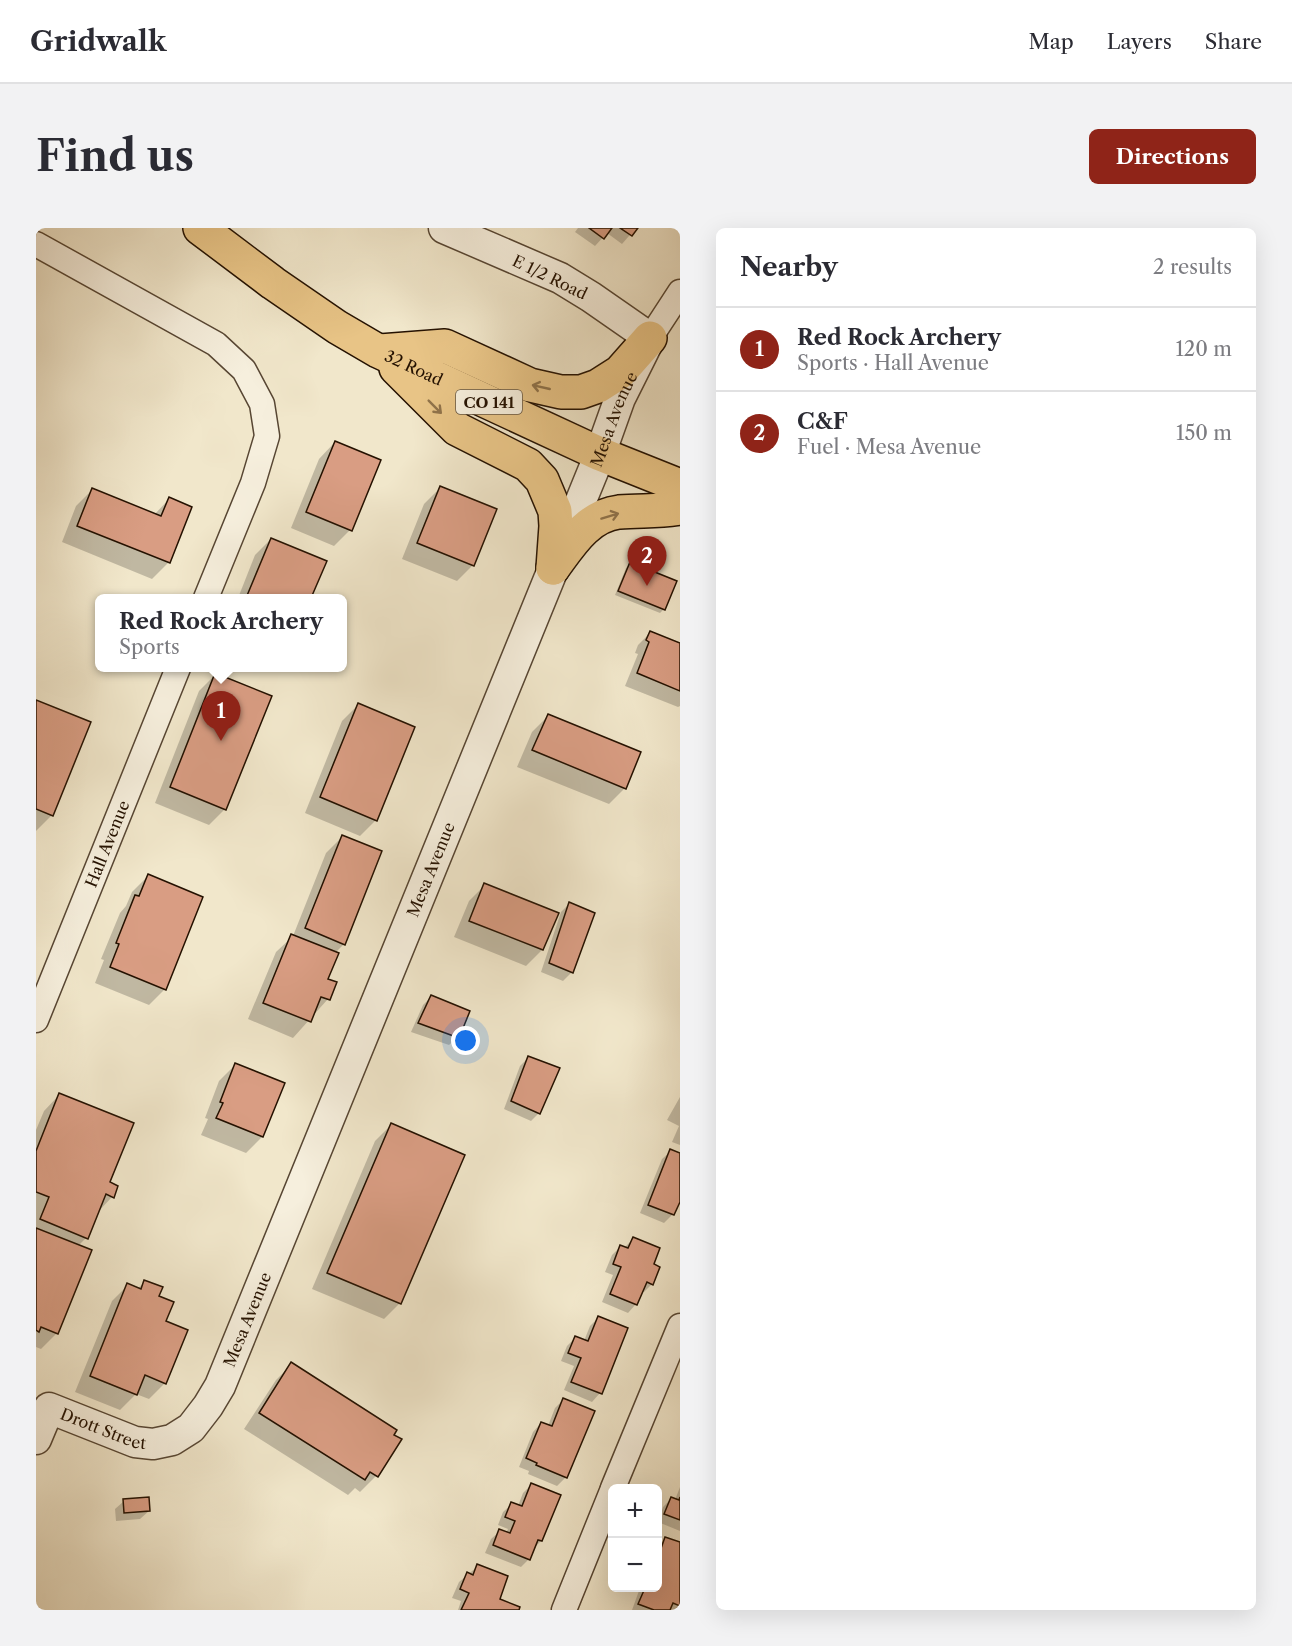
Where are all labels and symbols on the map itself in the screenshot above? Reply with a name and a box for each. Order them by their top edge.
street label: E 1/2 Road [509,250,591,304]
street label: 32 Road [381,346,446,390]
street label: Mesa Avenue [586,368,642,470]
one-way arrow [532,381,551,393]
road number: CO 141 [456,390,522,414]
one-way arrow [427,399,442,414]
one-way arrow [600,509,618,520]
pin: 2 [628,536,666,586]
pin: 1 [202,692,240,741]
street label: Hall Avenue [81,797,134,890]
street label: Mesa Avenue [402,819,459,920]
your location [451,1026,480,1055]
street label: Mesa Avenue [219,1269,275,1370]
street label: Drott Street [58,1404,147,1453]

